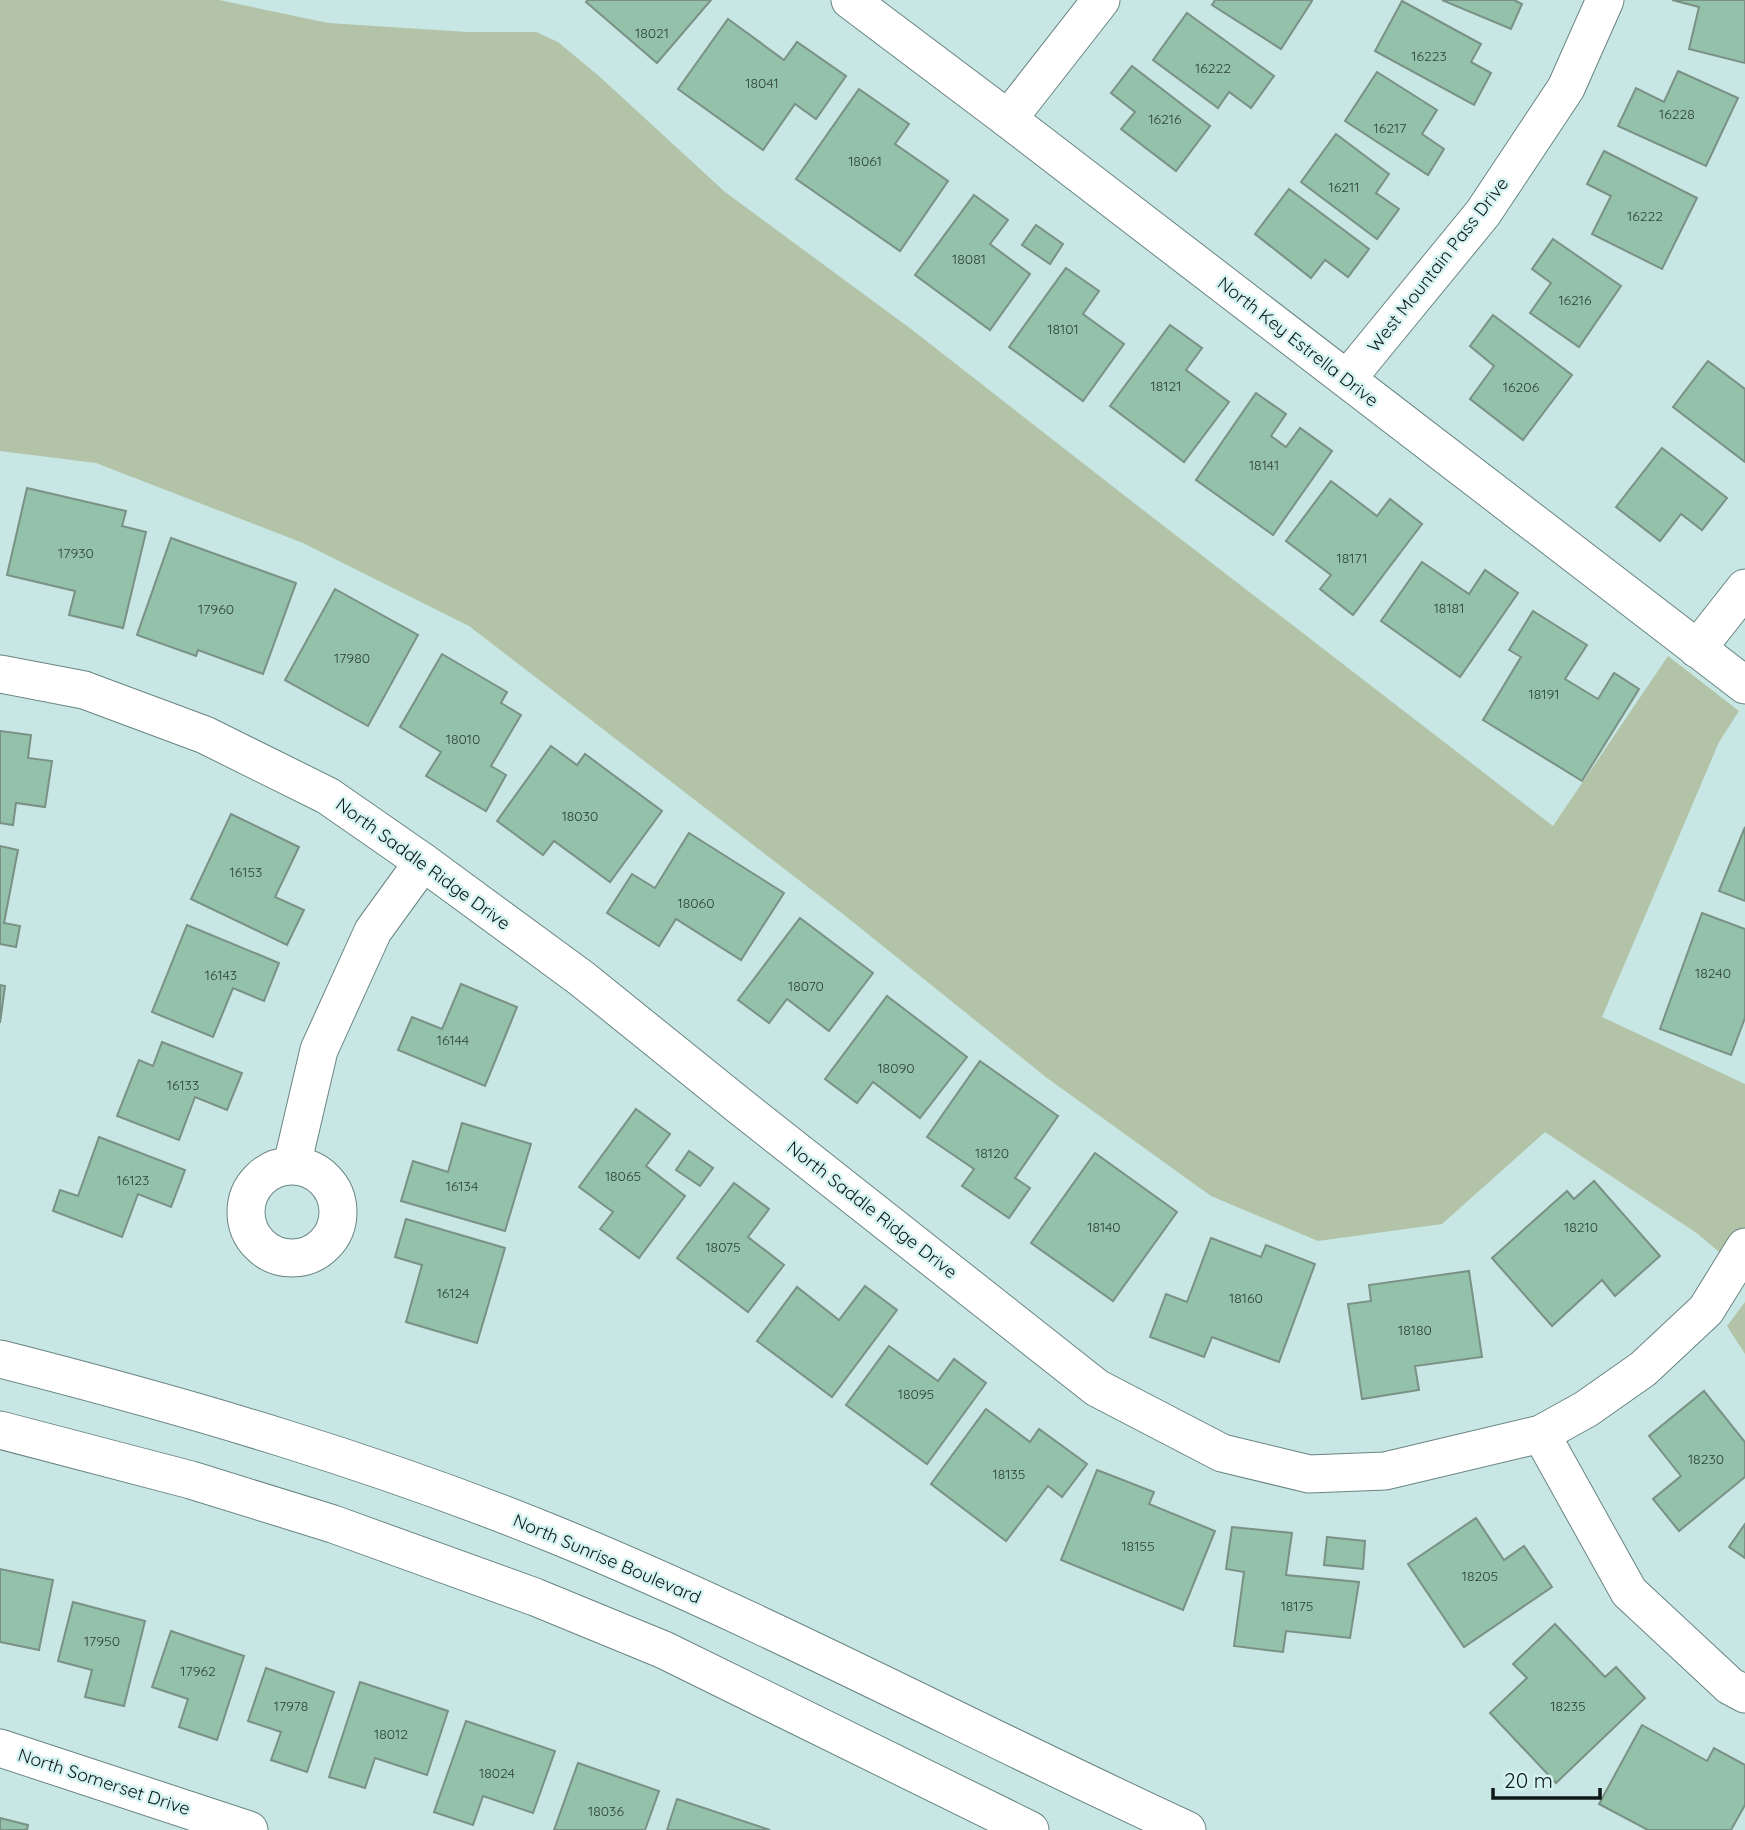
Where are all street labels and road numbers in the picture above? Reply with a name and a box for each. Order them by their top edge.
street label: West Mountain Pass Drive [1362,173,1513,357]
street label: North Key Estrella Drive [1213,272,1383,412]
street label: North Saddle Ridge Drive [332,793,515,935]
street label: North Saddle Ridge Drive [782,1136,962,1283]
street label: North Sunrise Boulevard [510,1509,705,1609]
street label: North Somerset Drive [15,1743,193,1820]

